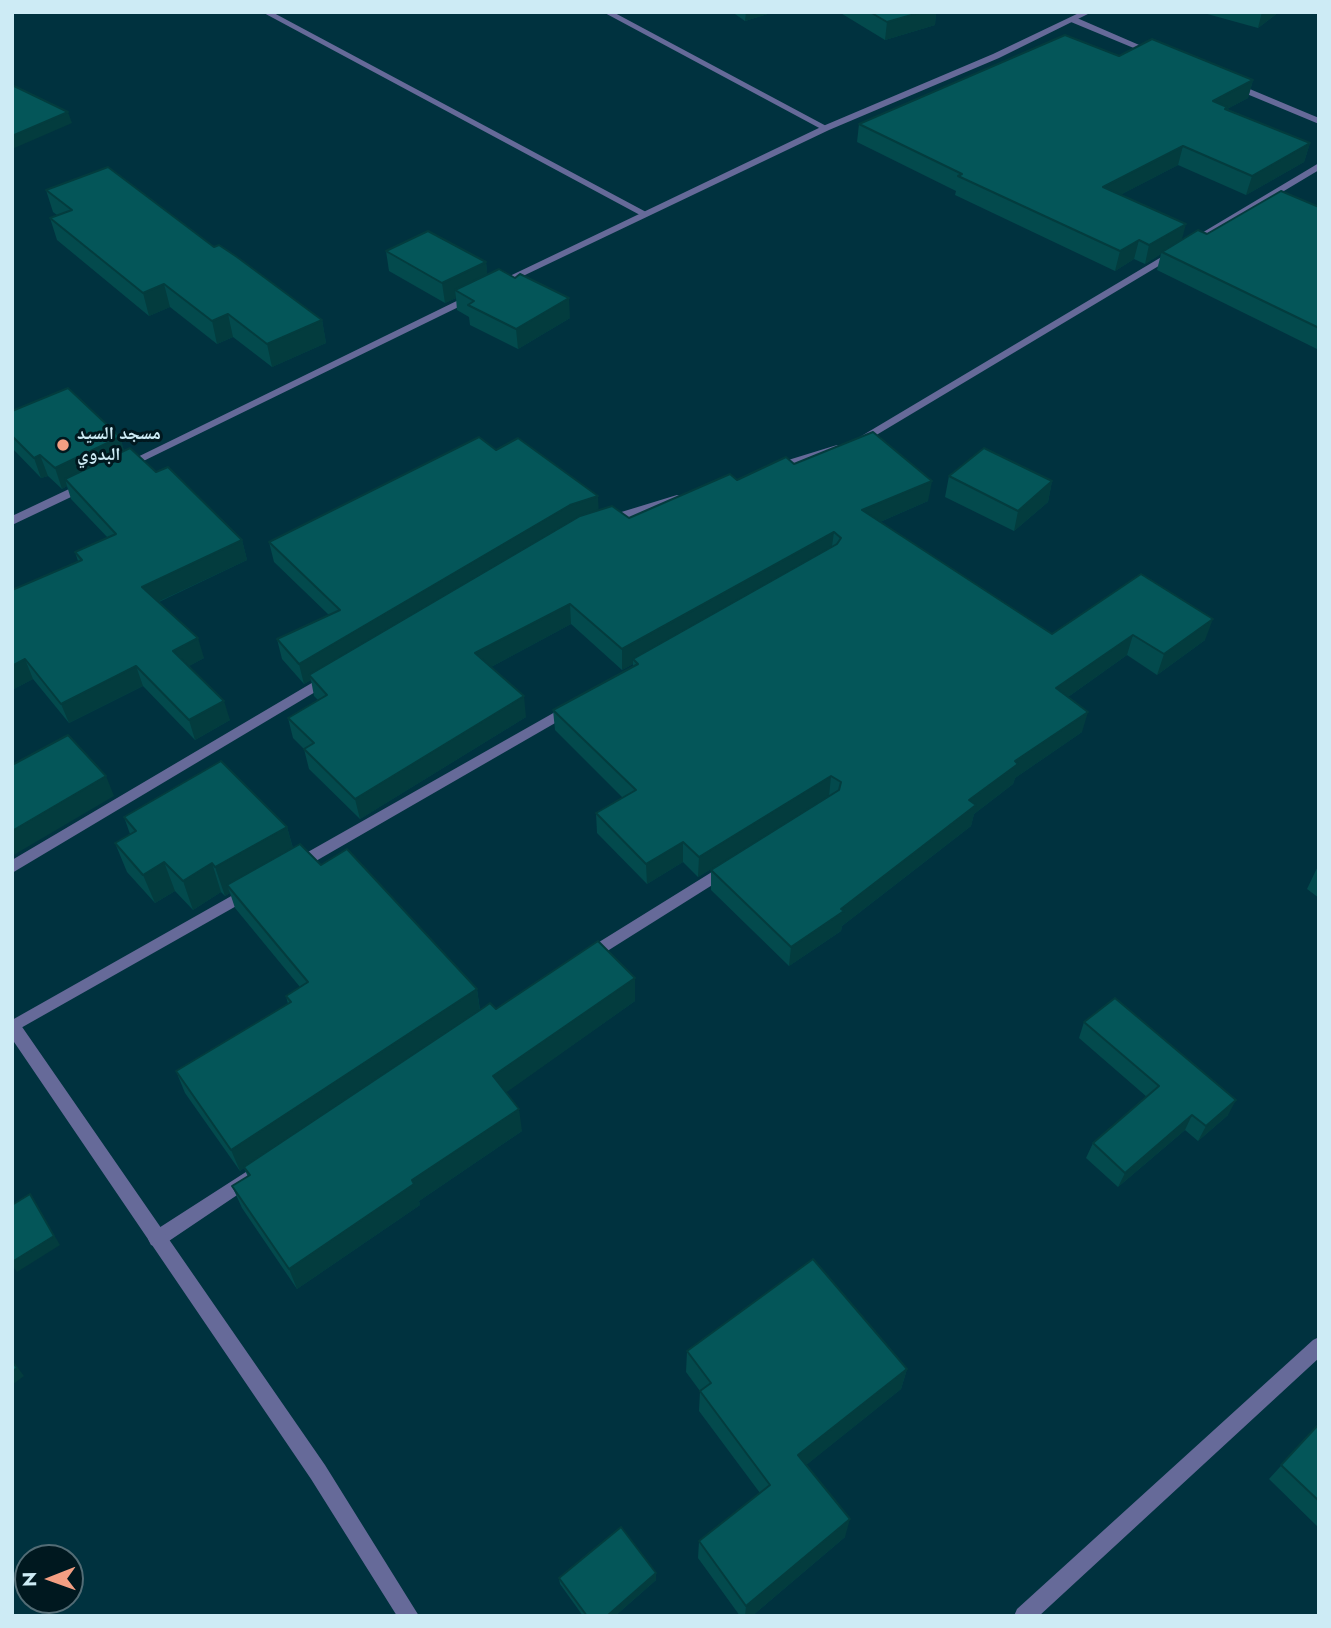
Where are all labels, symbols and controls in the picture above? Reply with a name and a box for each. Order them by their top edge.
place label: مسجد السيد البدوي [77,424,161,466]
marker: مسجد السيد البدوي [55,437,71,453]
north arrow [14,1544,84,1614]
text: N [16,1572,43,1587]

